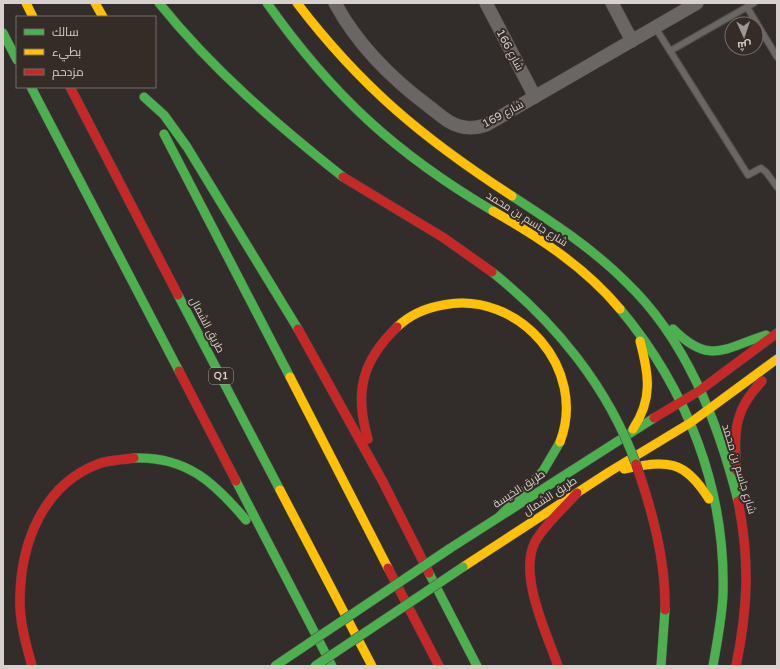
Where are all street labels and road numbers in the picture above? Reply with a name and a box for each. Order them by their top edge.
street label: شارع 166 [493,27,526,73]
street label: شارع 169 [480,98,526,131]
street label: شارع جاسم بن محمد [483,189,570,250]
street label: طريق الشمال [187,295,227,355]
road number: Q1 [209,368,233,384]
street label: شارع جاسم بن محمد [718,423,759,516]
street label: طريق الخيسة [490,467,548,511]
street label: طريق الشمال [521,474,579,518]

